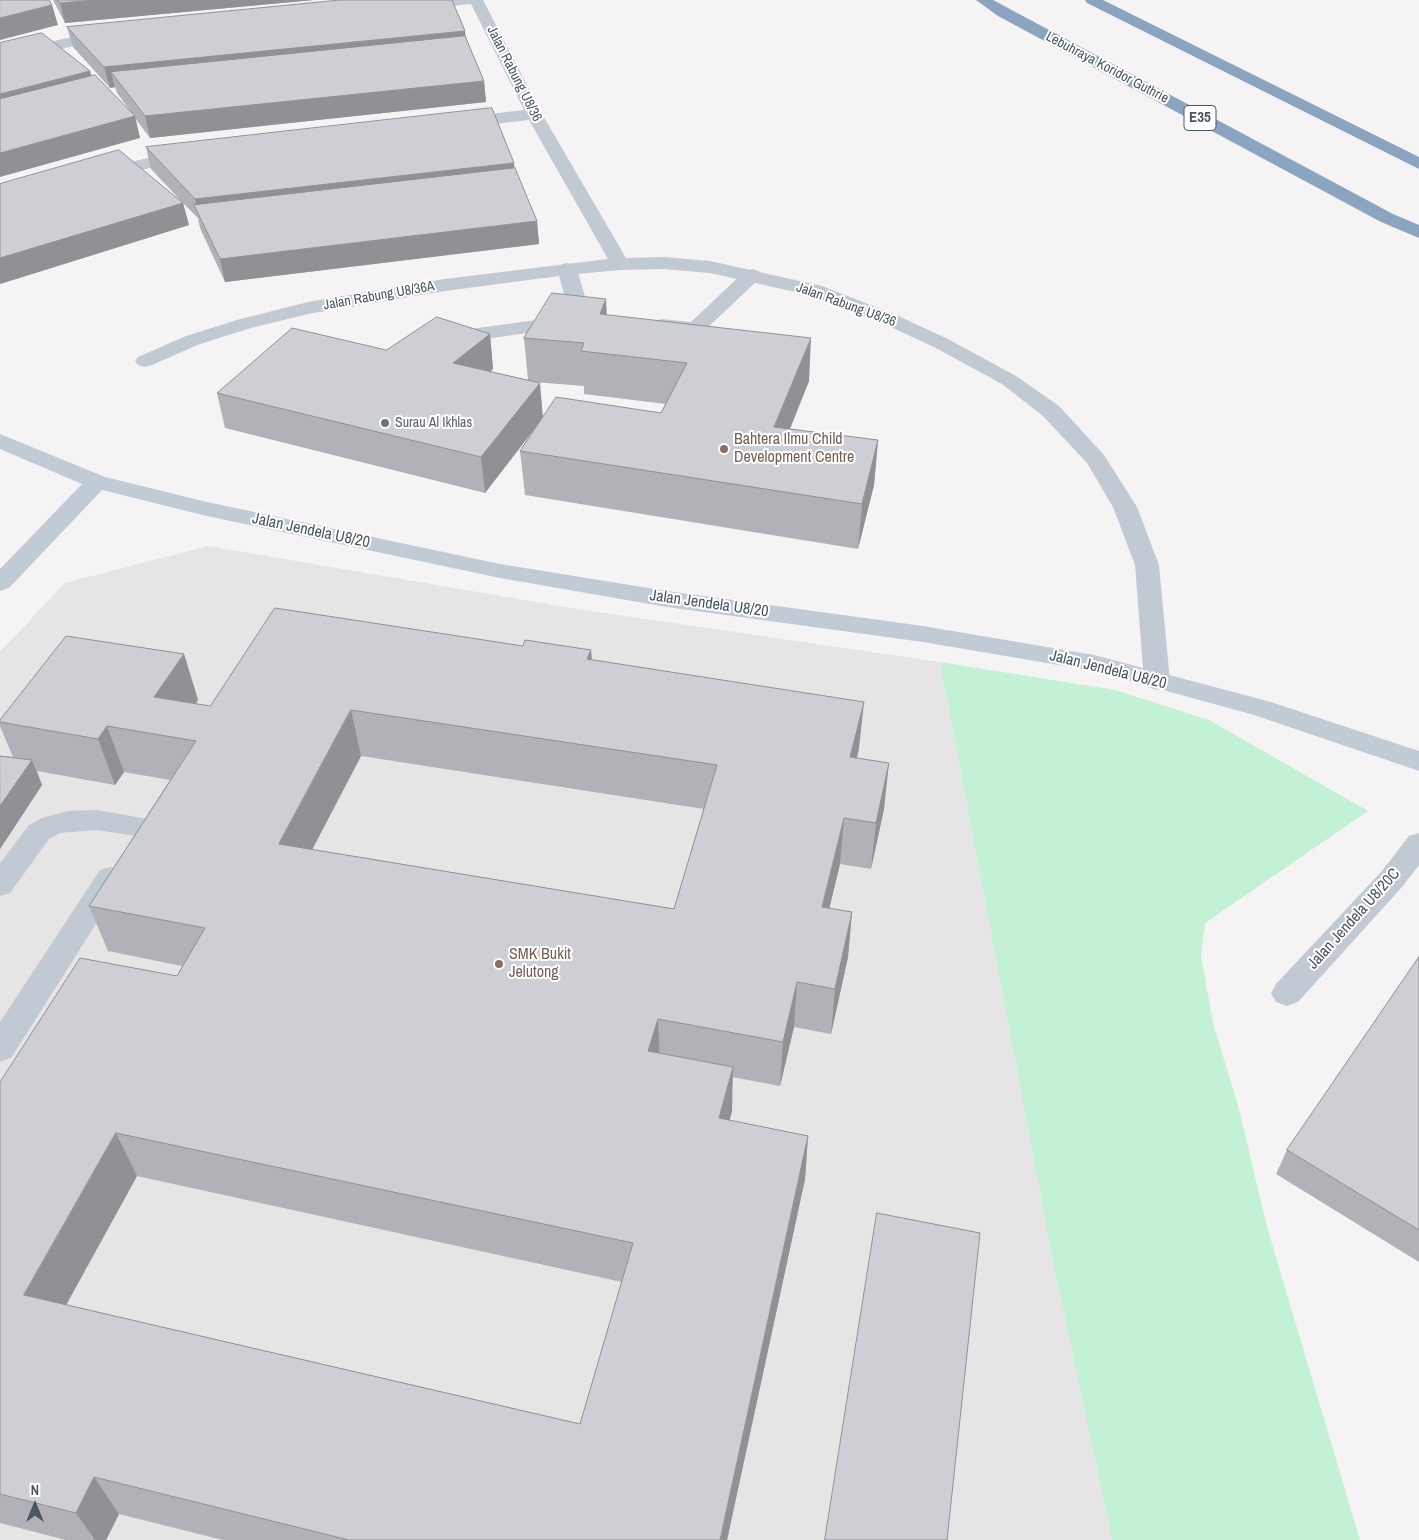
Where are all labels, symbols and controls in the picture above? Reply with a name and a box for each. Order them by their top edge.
street label: Jalan Rabung U8/36 [483,24,545,124]
street label: Lebuhraya Koridor Guthrie [1043,29,1171,107]
road number: E35 [1184,106,1216,130]
street label: Jalan Rabung U8/36A [322,278,436,314]
street label: Jalan Rabung U8/36 [794,279,898,331]
place label: Surau Al Ikhlas [395,415,472,431]
marker: Surau Al Ikhlas [379,417,391,429]
place label: Bahtera Ilmu Child Development Centre [734,430,854,468]
marker: Bahtera Ilmu Child Development Centre [718,443,730,455]
street label: Jalan Jendela U8/20 [251,509,371,553]
street label: Jalan Jendela U8/20 [648,586,770,622]
street label: Jalan Jendela U8/20 [1048,646,1168,694]
street label: Jalan Jendela U8/20C [1304,865,1404,973]
place label: SMK Bukit Jelutong [509,945,571,983]
marker: SMK Bukit Jelutong [493,958,505,970]
north arrow [10,1480,60,1530]
text: N [31,1481,39,1499]

